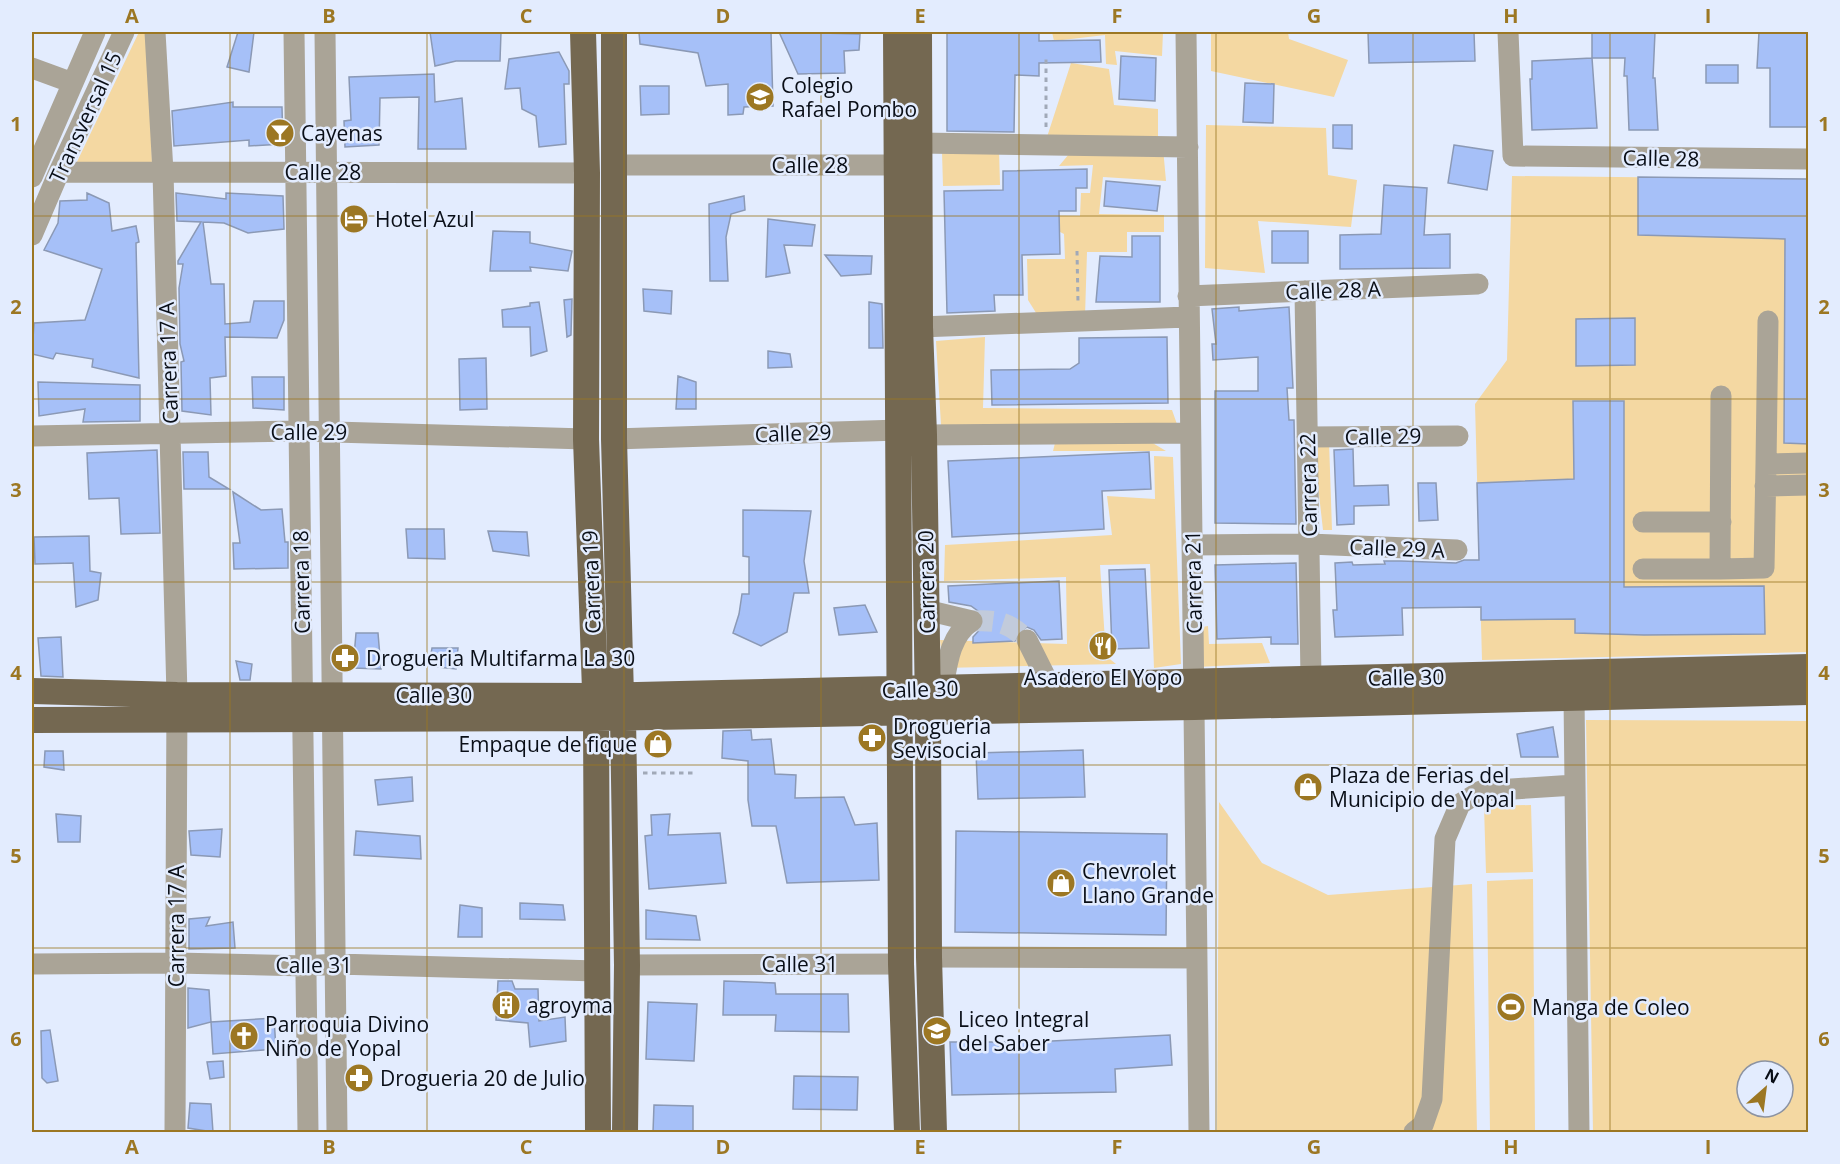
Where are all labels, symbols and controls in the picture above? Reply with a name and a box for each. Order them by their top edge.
text: A [125,2,139,29]
text: B [322,2,336,29]
text: C [520,2,533,29]
text: D [716,2,730,29]
text: E [914,2,926,29]
text: F [1112,2,1122,29]
text: G [1307,2,1321,29]
text: H [1503,2,1519,29]
text: I [1705,2,1711,29]
street label: Transversal 15 [42,47,128,187]
place label: Colegio Rafael Pombo [781,71,917,123]
school or university icon: Colegio Rafael Pombo [744,81,776,113]
text: 1 [10,110,22,137]
text: 1 [1818,110,1830,137]
bar icon: Cayenas [264,117,296,149]
place label: Cayenas [301,119,383,147]
street label: Calle 28 [1622,143,1700,173]
street label: Calle 28 [772,151,848,179]
street label: Calle 28 [285,158,361,186]
hotel icon: Hotel Azul [338,203,370,235]
place label: Hotel Azul [375,205,474,233]
street label: Calle 28 A [1285,274,1382,306]
text: 2 [10,293,22,320]
text: 2 [1818,293,1830,320]
street label: Carrera 17 A [152,301,184,425]
street label: Calle 29 [271,418,347,446]
street label: Calle 29 [754,418,832,448]
street label: Calle 29 [1344,421,1422,451]
street label: Carrera 22 [1293,433,1323,537]
text: 3 [10,476,22,503]
text: 3 [1818,476,1830,503]
street label: Carrera 18 [286,530,316,634]
street label: Carrera 19 [575,530,607,634]
street label: Carrera 20 [911,530,941,634]
street label: Carrera 21 [1178,530,1208,634]
street label: Calle 29 A [1349,532,1446,564]
restaurant icon: Asadero El Yopo [1087,630,1119,662]
pharmacy icon: Drogueria Multifarma La 30 [329,642,361,674]
place label: Drogueria Multifarma La 30 [366,644,635,672]
text: 4 [10,659,22,686]
text: 4 [1818,659,1830,686]
street label: Calle 30 [1367,662,1445,692]
place label: Asadero El Yopo [1024,663,1182,691]
street label: Calle 30 [881,674,959,704]
street label: Calle 30 [396,681,472,709]
place label: Drogueria Sevisocial [893,712,991,764]
pharmacy icon: Drogueria Sevisocial [856,722,888,754]
shop icon: Empaque de fique [642,728,674,760]
place label: Empaque de fique [458,730,637,758]
place label: Plaza de Ferias del Municipio de Yopal [1329,761,1515,813]
shop icon: Plaza de Ferias del Municipio de Yopal [1292,771,1324,803]
text: 5 [10,842,22,869]
text: 5 [1818,842,1830,869]
place label: Chevrolet Llano Grande [1082,857,1214,909]
street label: Carrera 17 A [162,864,190,987]
shop icon: Chevrolet Llano Grande [1045,867,1077,899]
street label: Calle 31 [762,950,838,978]
street label: Calle 31 [276,951,352,979]
building icon: agroyma [490,989,522,1021]
place label: agroyma [527,991,613,1019]
sports icon: Manga de Coleo [1495,991,1527,1023]
place label: Manga de Coleo [1532,993,1690,1021]
place label: Liceo Integral del Saber [958,1005,1089,1057]
place label: Parroquia Divino Niño de Yopal [265,1010,429,1062]
school or university icon: Liceo Integral del Saber [921,1015,953,1047]
church icon: Parroquia Divino Niño de Yopal [228,1020,260,1052]
text: 6 [10,1025,22,1052]
text: 6 [1818,1025,1830,1052]
north arrow [1735,1059,1795,1119]
pharmacy icon: Drogueria 20 de Julio [343,1062,375,1094]
text: N [1761,1063,1783,1089]
place label: Drogueria 20 de Julio [380,1064,585,1092]
text: A [125,1133,139,1160]
text: B [322,1133,336,1160]
text: C [520,1133,533,1160]
text: D [716,1133,730,1160]
text: E [914,1133,926,1160]
text: F [1112,1133,1122,1160]
text: G [1307,1133,1321,1160]
text: H [1503,1133,1519,1160]
text: I [1705,1133,1711,1160]

